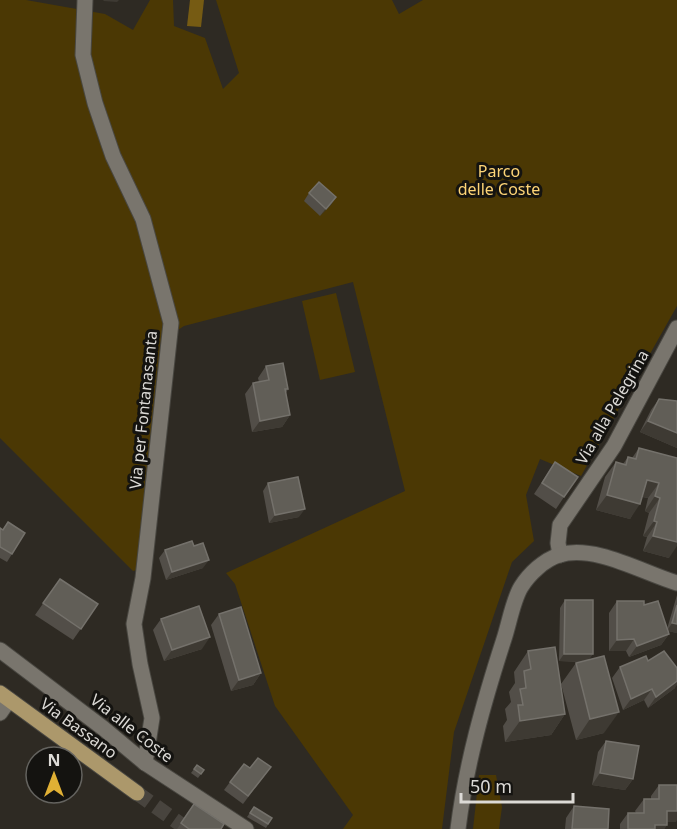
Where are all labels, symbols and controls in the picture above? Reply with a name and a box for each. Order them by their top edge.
park label: Parco delle Coste [458,160,540,200]
street label: Via per Fontanasanta [124,330,162,490]
street label: Via alla Pelegrina [570,346,654,468]
street label: Via alle Coste [86,689,178,767]
street label: Via Bassano [36,693,122,763]
north arrow [24,745,84,805]
text: N [47,749,61,771]
scale bar [461,766,574,804]
text: 50 m [470,774,512,798]

